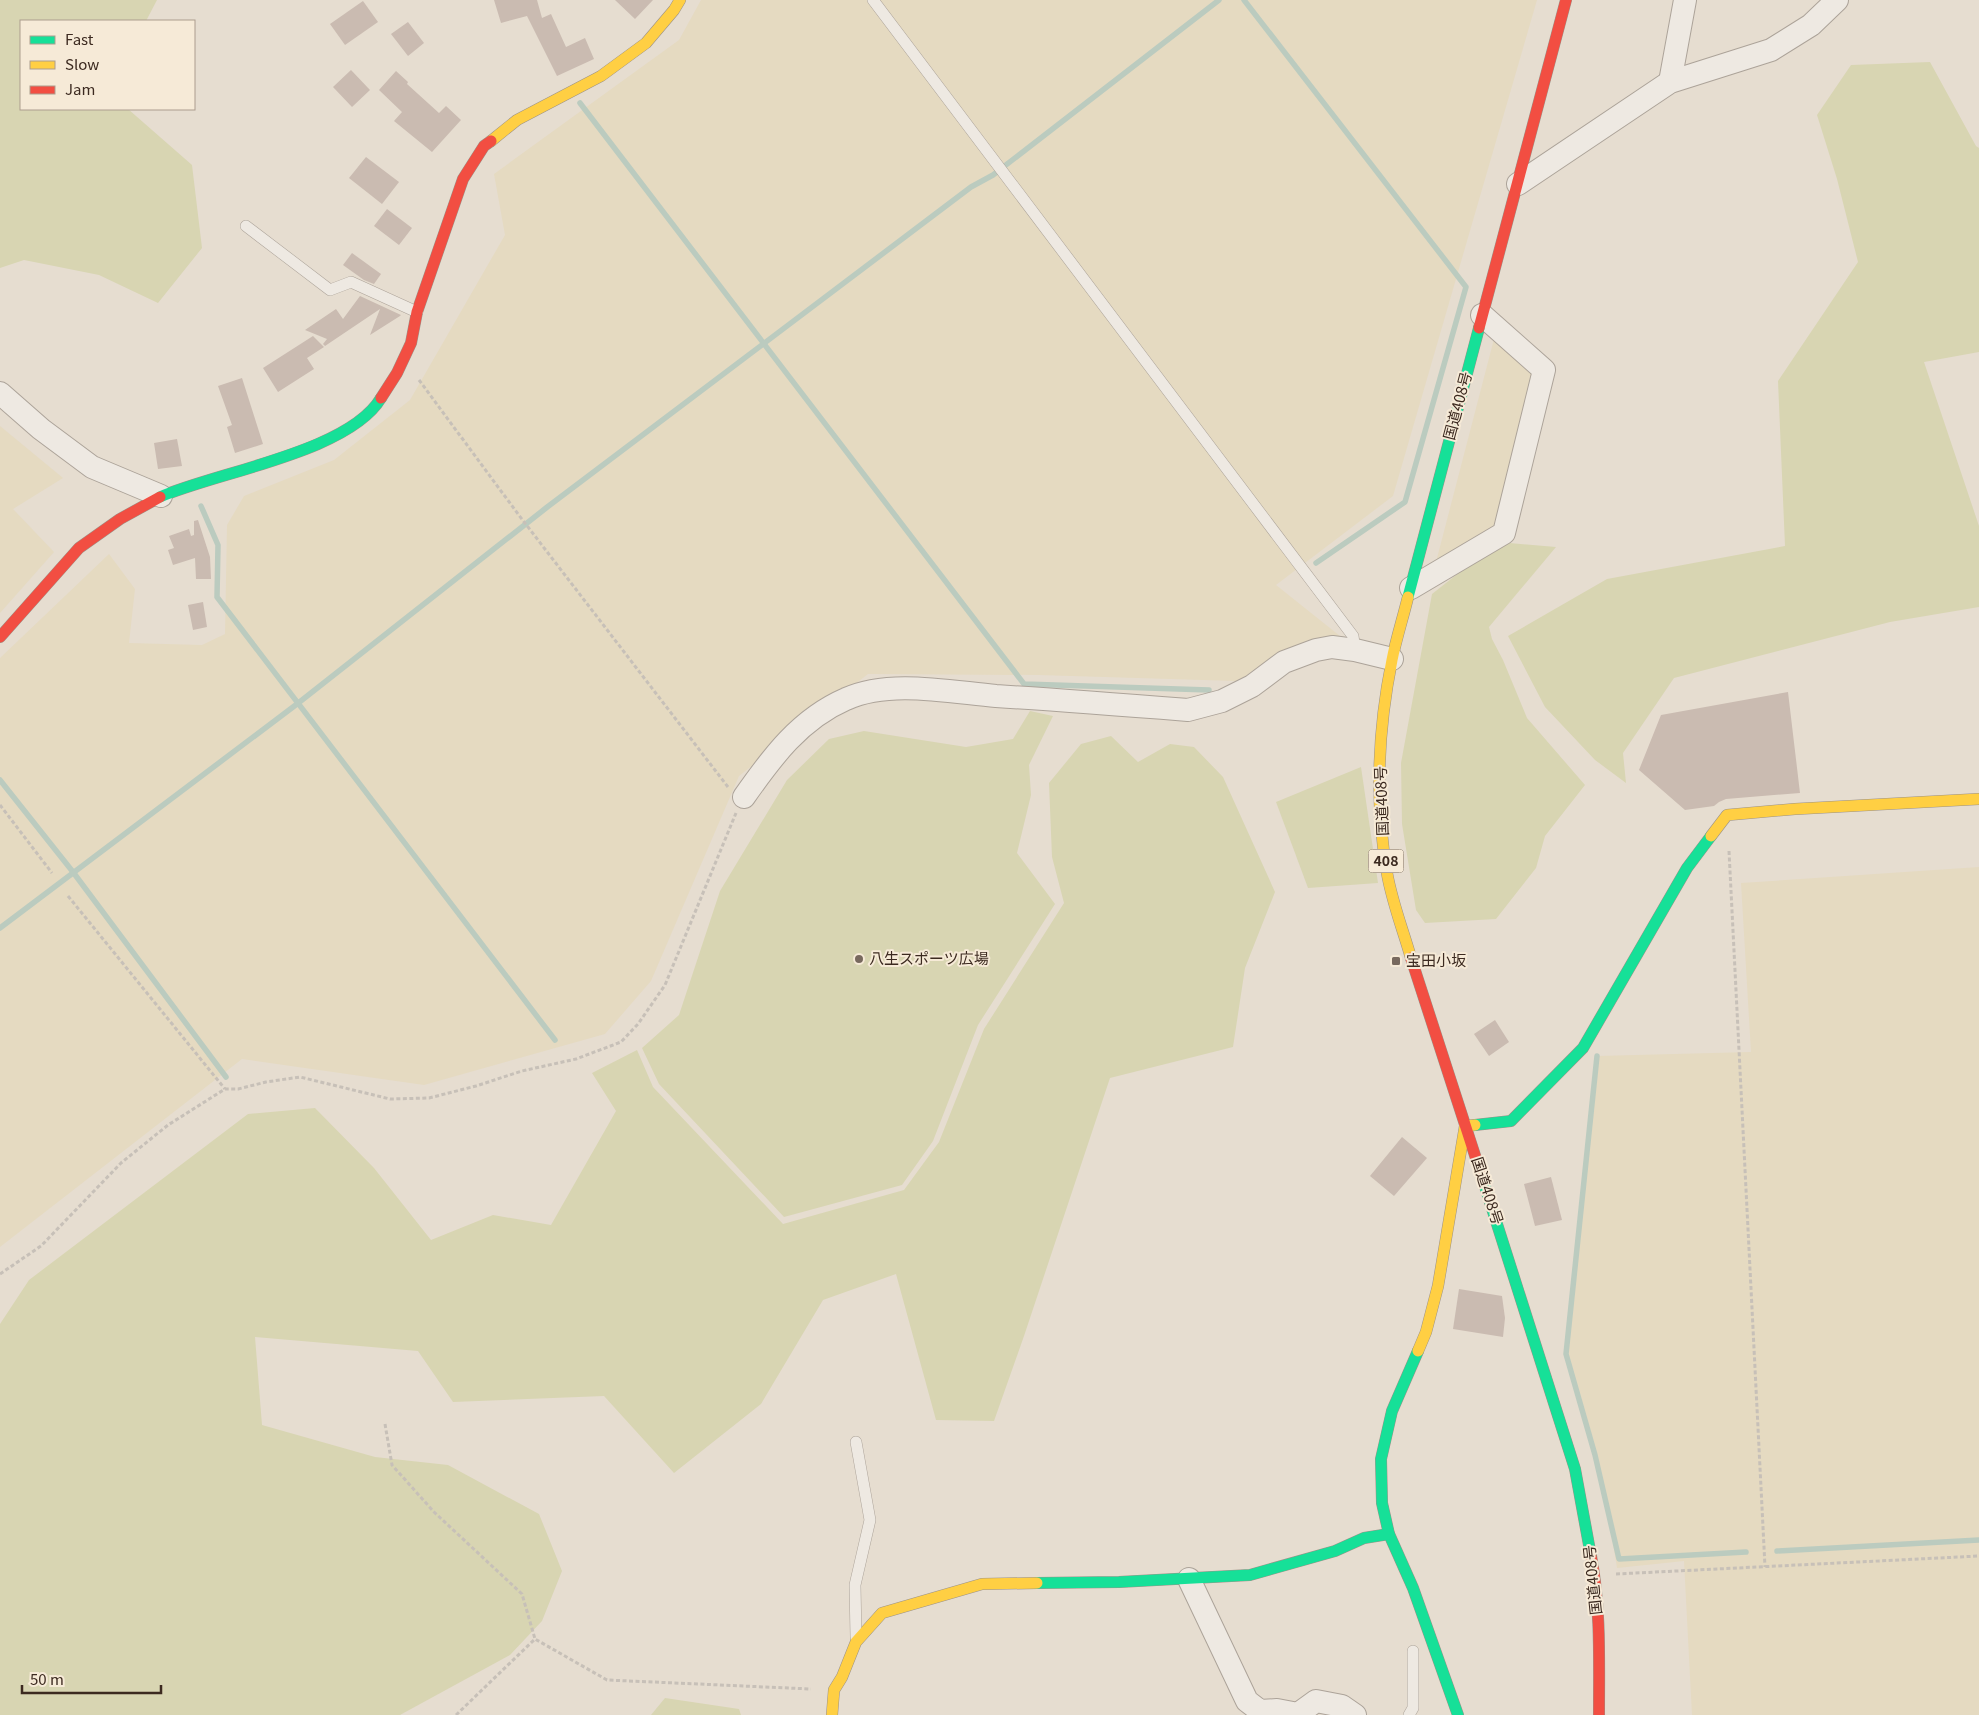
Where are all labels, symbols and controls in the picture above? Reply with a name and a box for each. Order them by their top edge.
legend [20,20,195,110]
text: Fast [65,28,94,49]
text: Slow [65,53,99,74]
text: Jam [65,78,95,99]
street label: 国道408号 [1437,369,1476,442]
street label: 国道408号 [1369,766,1392,836]
road number: 408 [1368,849,1404,872]
place label: 八生スポーツ広場 [869,947,989,968]
place label: 宝田小坂 [1406,949,1466,970]
marker: 八生スポーツ広場 [853,953,865,965]
marker: 宝田小坂 [1390,955,1402,967]
street label: 国道408号 [1468,1154,1509,1227]
street label: 国道408号 [1577,1544,1606,1616]
scale bar [22,1662,161,1694]
text: 50 m [30,1668,64,1689]

